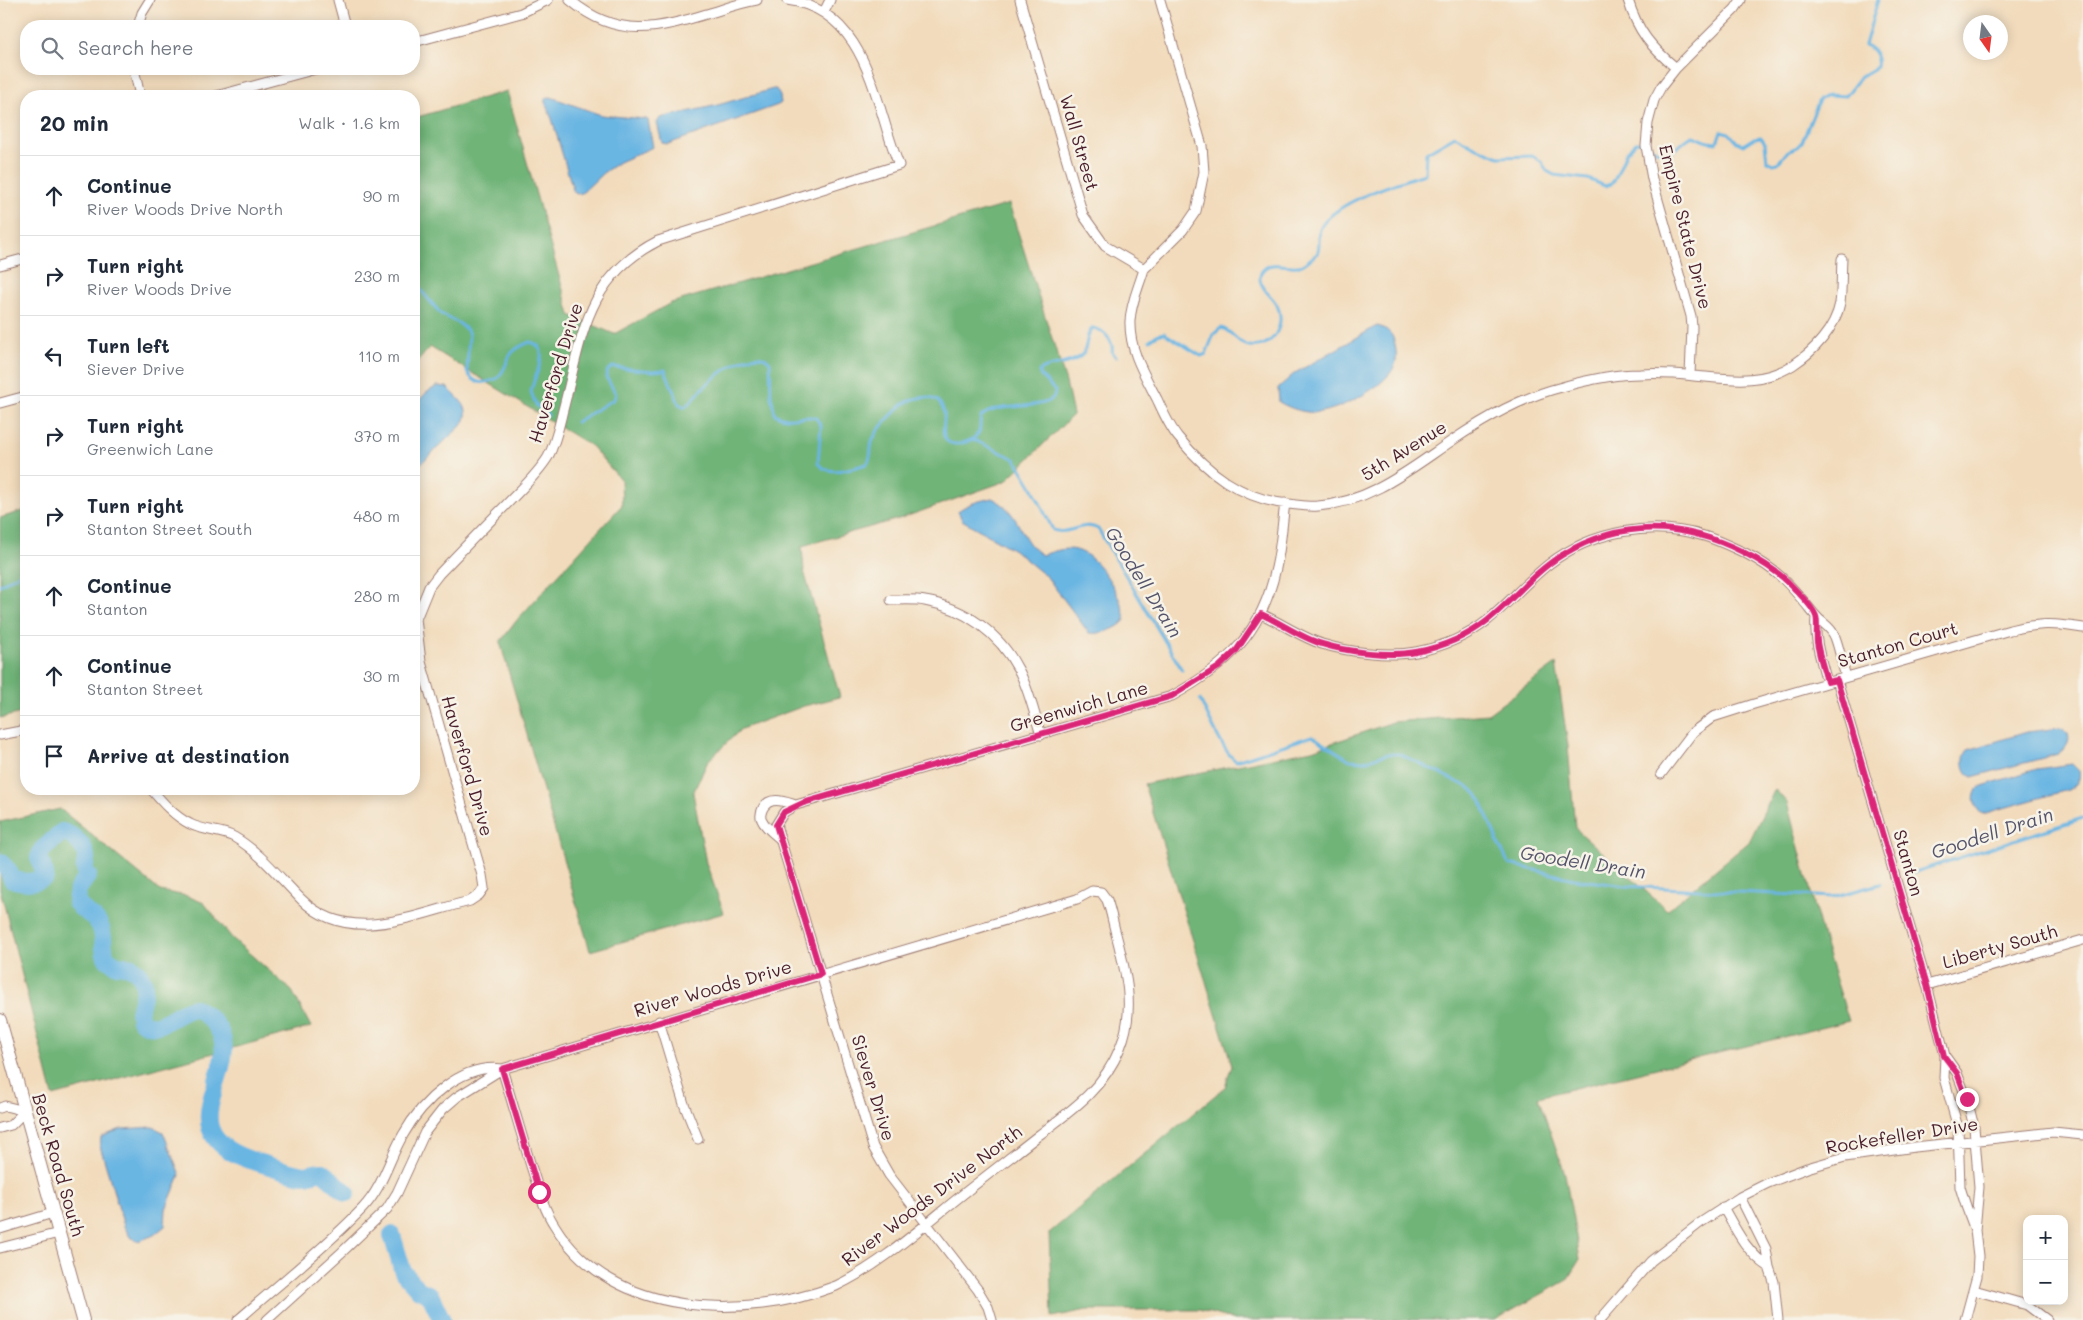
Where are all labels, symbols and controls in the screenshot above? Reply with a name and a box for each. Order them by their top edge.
north arrow [1963,15,2008,60]
search box [20,20,420,75]
icon: search [38,34,66,62]
text: Search here [78,35,194,60]
street label: Wall Street [1055,92,1105,194]
text: 20 min [40,109,109,136]
text: Walk · 1.6 km [298,112,400,133]
street label: Empire State Drive [1654,142,1718,312]
text: Continue [87,173,172,198]
icon: ahead [40,182,68,210]
text: 90 m [363,185,400,206]
text: River Woods Drive North [87,198,283,219]
text: Turn right [87,253,184,278]
icon: right [40,262,68,290]
text: 230 m [354,265,400,286]
text: River Woods Drive [87,278,232,299]
street label: Haverford Drive [522,300,588,446]
text: Turn left [87,333,170,358]
icon: left [40,342,68,370]
text: 110 m [358,345,400,366]
text: Siever Drive [87,358,185,379]
text: Turn right [87,413,184,438]
street label: 5th Avenue [1356,414,1451,486]
icon: right [40,422,68,450]
text: 370 m [354,425,400,446]
text: Greenwich Lane [87,438,214,459]
text: Turn right [87,493,184,518]
icon: right [40,502,68,530]
text: 480 m [353,505,400,526]
text: Stanton Street South [87,518,252,539]
water label: Goodell Drain [1100,521,1189,642]
text: Continue [87,573,172,598]
icon: ahead [40,582,68,610]
text: 280 m [354,585,400,606]
text: Stanton [87,598,147,619]
street label: Stanton Court [1835,615,1961,673]
text: Continue [87,653,172,678]
icon: ahead [40,662,68,690]
text: 30 m [363,665,400,686]
street label: Greenwich Lane [1007,675,1150,737]
text: Stanton Street [87,678,203,699]
street label: Haverford Drive [436,693,500,839]
icon: arrive [40,742,68,770]
text: Arrive at destination [87,743,290,768]
water label: Goodell Drain [1928,801,2056,864]
street label: Stanton [1888,827,1930,899]
water label: Goodell Drain [1518,839,1648,884]
street label: Liberty South [1939,918,2060,974]
street label: River Woods Drive [631,954,794,1022]
street label: Siever Drive [846,1032,901,1144]
route end [1956,1088,1979,1111]
street label: Beck Road South [27,1091,91,1239]
street label: Rockefeller Drive [1824,1111,1980,1159]
street label: River Woods Drive North [836,1119,1026,1271]
route start [528,1181,551,1204]
map controls [2023,1215,2068,1305]
button: + [2023,1215,2068,1260]
button: − [2023,1260,2068,1305]

